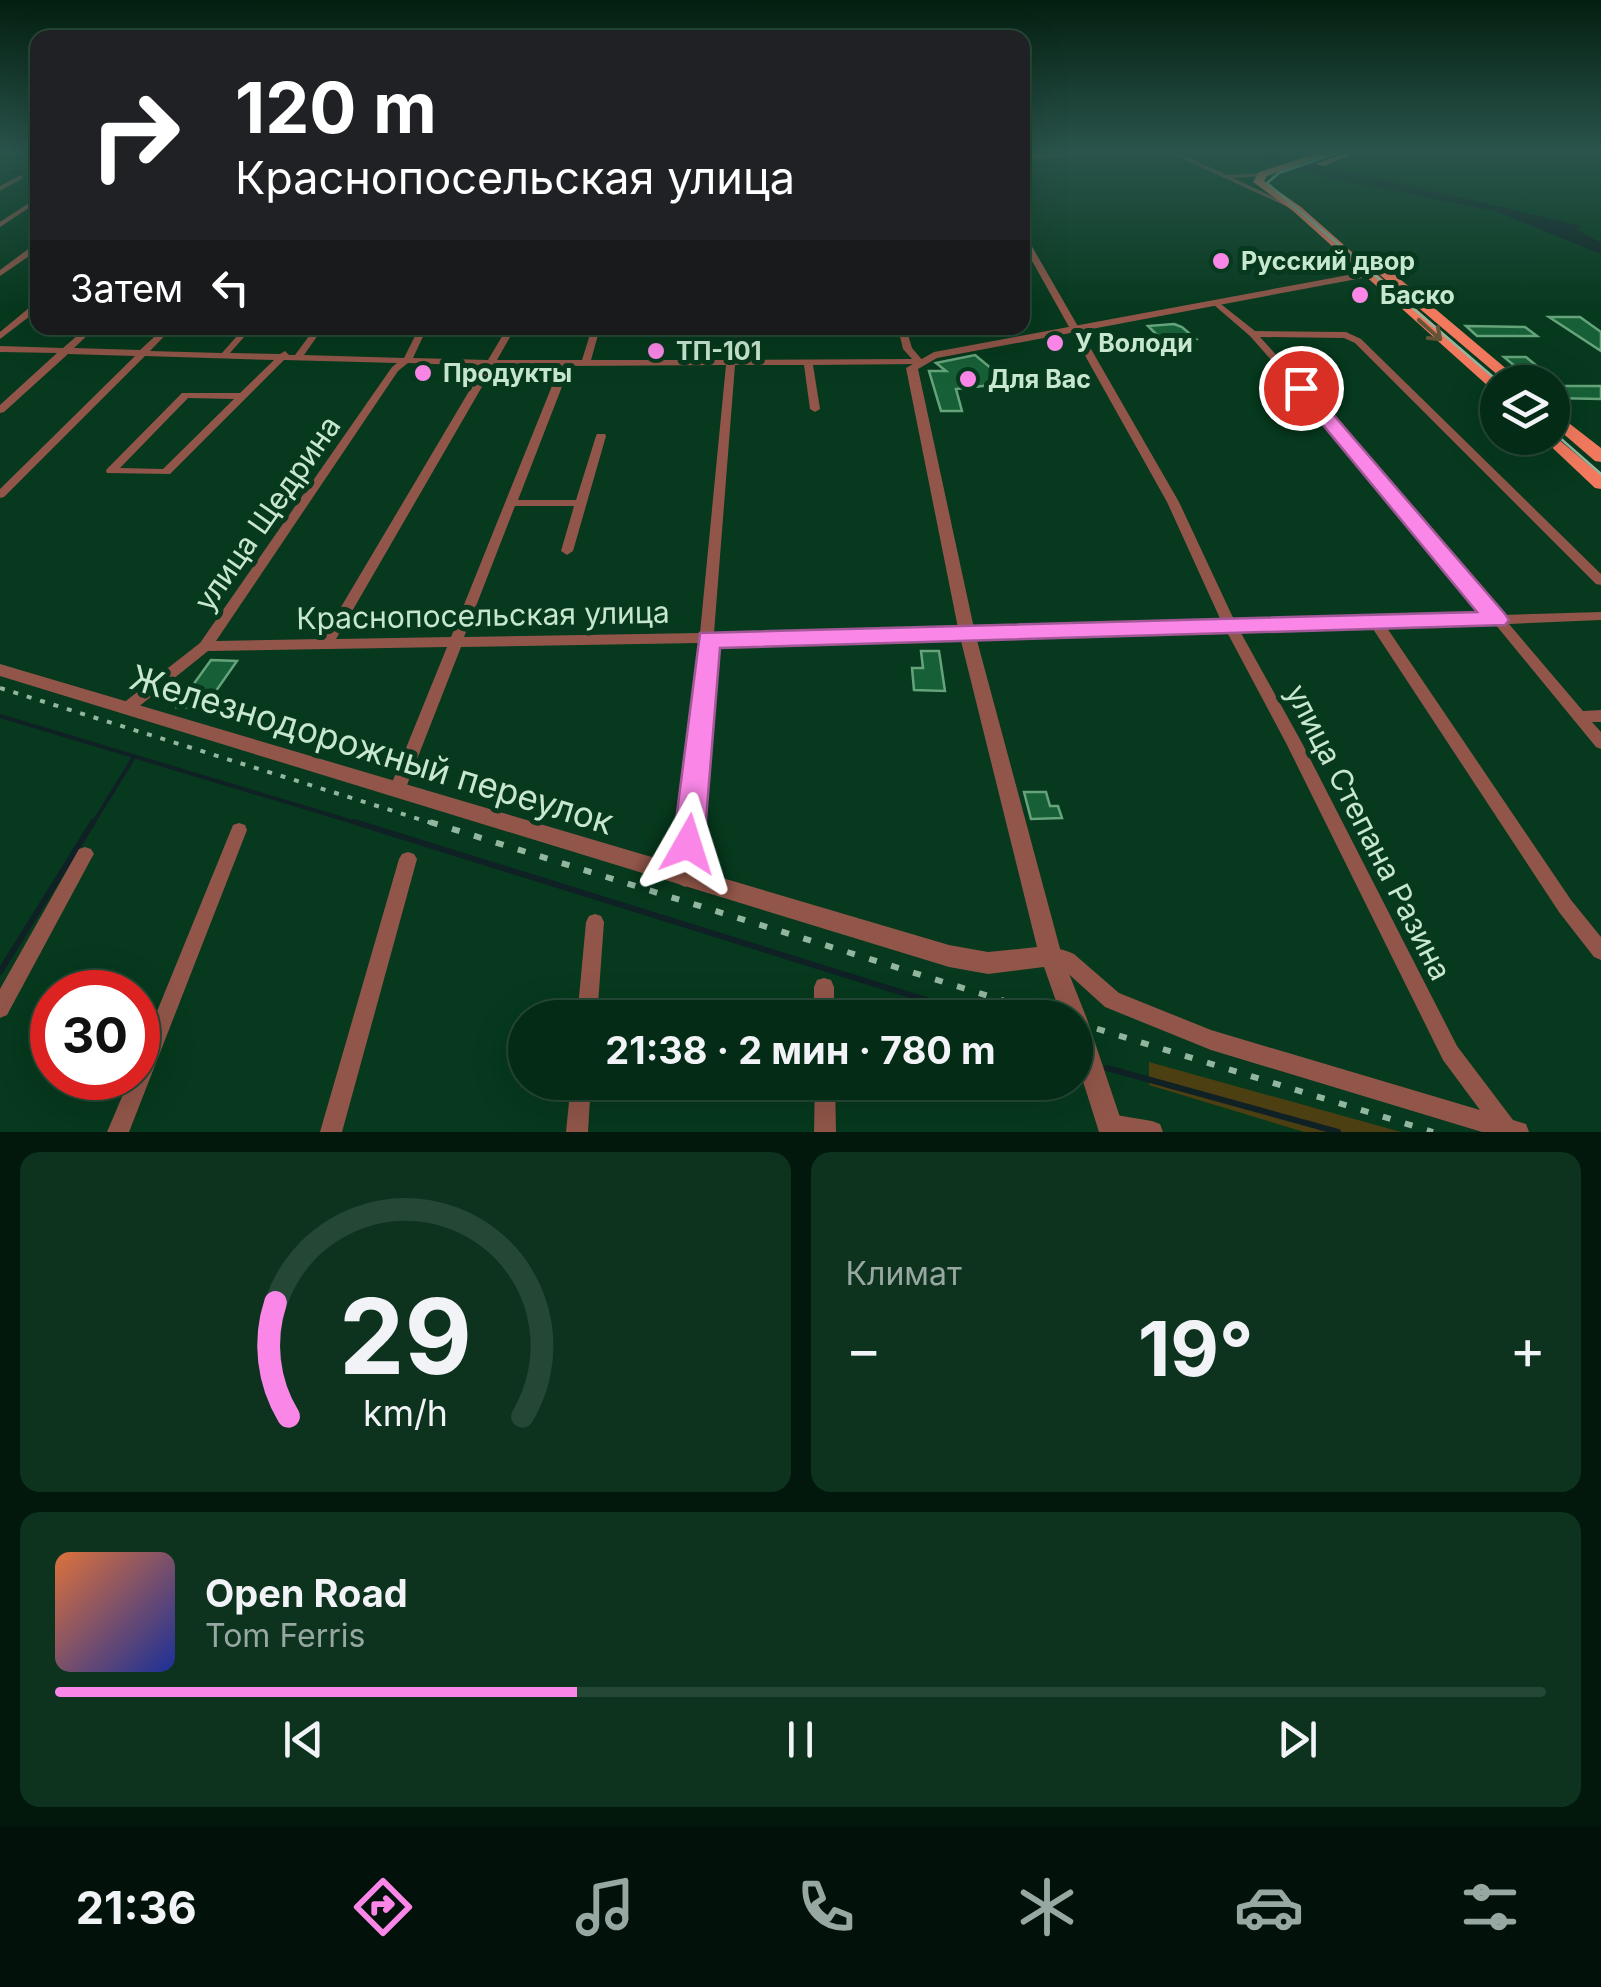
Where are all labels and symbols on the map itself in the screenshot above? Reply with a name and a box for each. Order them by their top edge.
place label: Русский двор [1241,246,1415,276]
marker: Русский двор [1210,250,1232,272]
place label: Баско [1380,280,1455,310]
marker: Баско [1349,284,1371,306]
one-way arrow [1417,318,1442,341]
place label: У Володи [1075,328,1193,358]
marker: У Володи [1044,332,1066,354]
place label: ТП-101 [676,336,761,366]
marker: ТП-101 [645,340,667,362]
pin [1259,346,1344,431]
place label: Продукты [443,358,572,388]
marker: Продукты [412,362,434,384]
place label: Для Вас [988,364,1091,394]
marker: Для Вас [957,368,979,390]
street label: улица Щедрина [186,409,348,617]
street label: Краснопосельская улица [296,594,670,636]
street label: Железнодорожный переулок [125,655,619,843]
street label: улица Степана Разина [1279,678,1459,986]
position arrow [636,792,740,896]
speed limit sign: 30 [30,970,160,1100]

